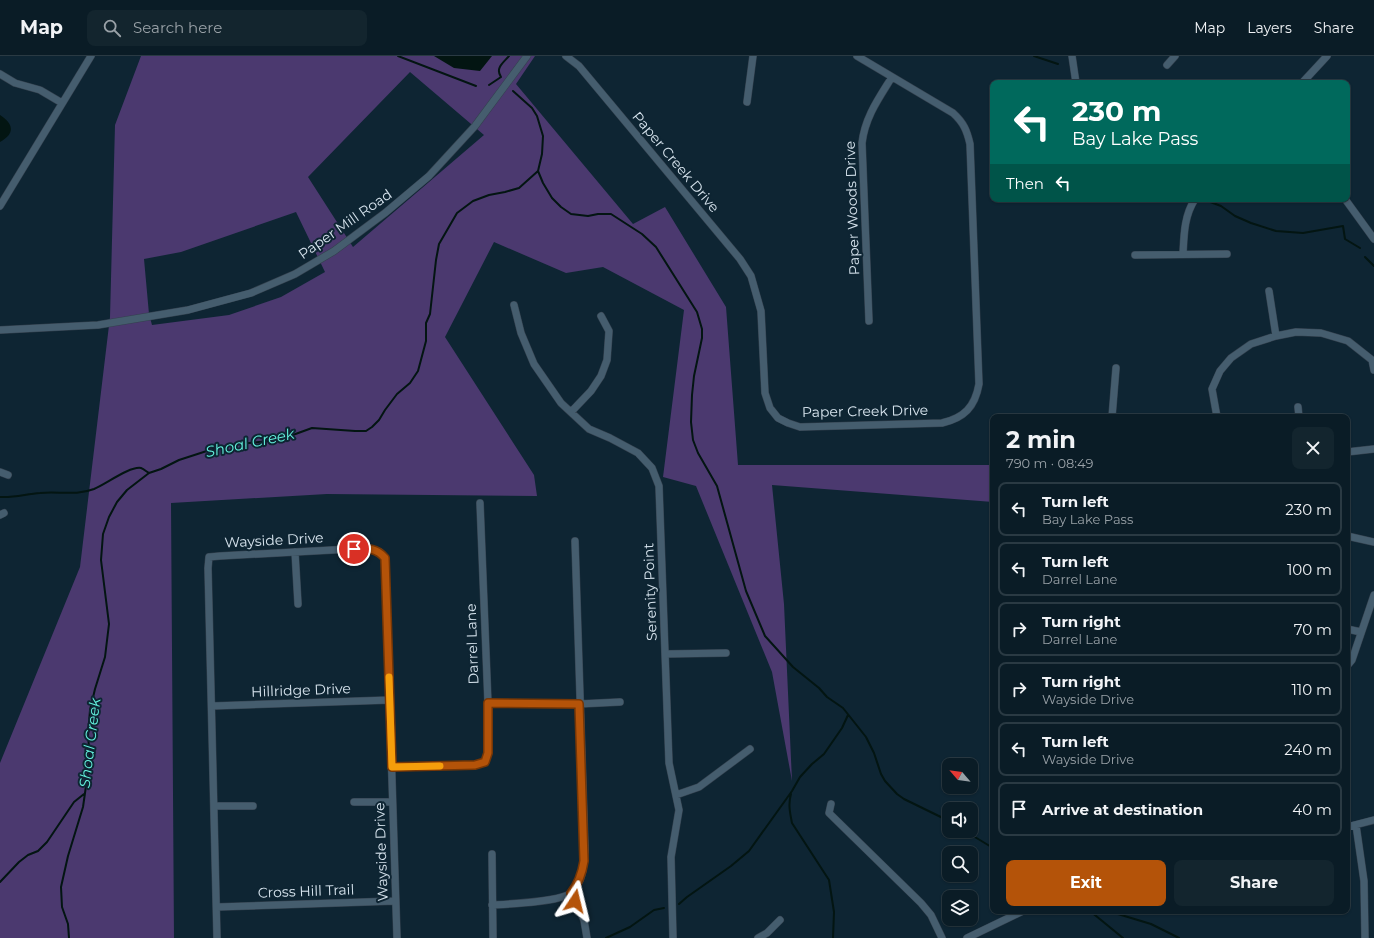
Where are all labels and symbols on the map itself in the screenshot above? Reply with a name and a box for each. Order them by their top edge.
street label: Paper Creek Drive [629,108,723,216]
street label: Paper Woods Drive [841,141,863,275]
street label: Paper Mill Road [295,185,395,263]
street label: Paper Creek Drive [802,401,928,421]
water label: Shoal Creek [204,424,297,461]
street label: Wayside Drive [224,528,324,552]
pin [337,532,371,566]
street label: Serenity Point [639,542,661,641]
street label: Darrel Lane [462,603,482,685]
street label: Hillridge Drive [251,679,351,701]
water label: Shoal Creek [75,696,105,789]
north arrow [942,758,978,794]
street label: Wayside Drive [370,802,392,902]
street label: Cross Hill Trail [257,880,355,902]
position arrow [554,880,596,922]

